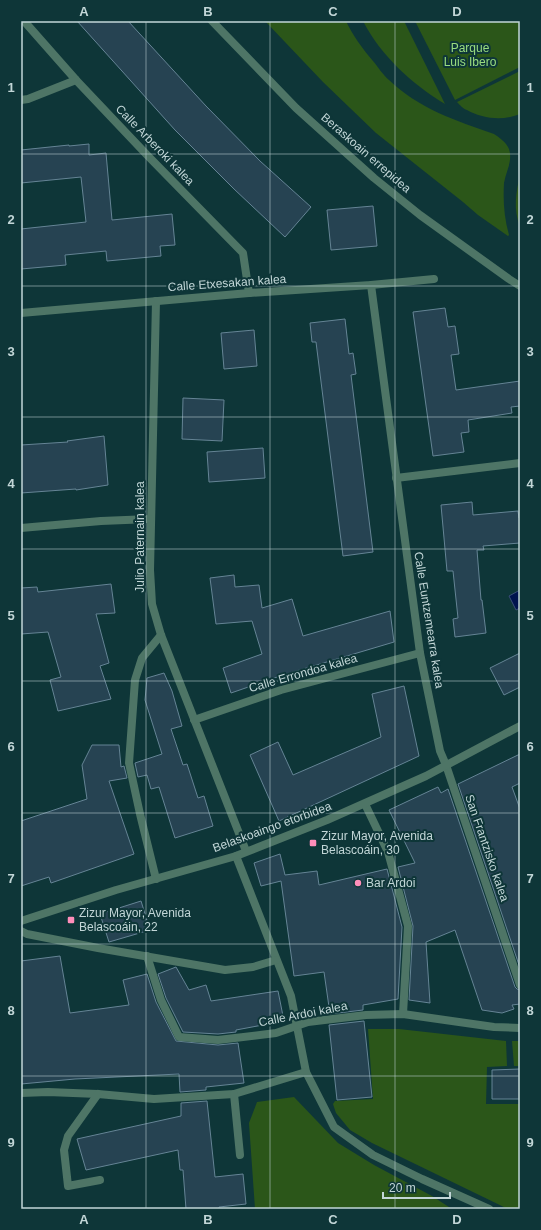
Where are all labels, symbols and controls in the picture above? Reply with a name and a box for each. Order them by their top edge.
text: A [79,4,89,19]
text: B [203,4,213,19]
text: C [328,4,338,19]
text: D [452,4,462,19]
park label: Parque Luis Ibero [444,41,497,69]
text: 1 [7,80,15,95]
text: 1 [526,80,534,95]
street label: Calle Arberoki kalea [113,102,197,188]
street label: Beraskoain errepidea [318,110,414,196]
text: 2 [7,212,15,227]
text: 2 [526,212,534,227]
street label: Calle Etxesakan kalea [167,272,287,294]
text: 3 [7,344,15,359]
text: 3 [526,344,534,359]
text: 4 [7,476,15,491]
text: 4 [526,476,534,491]
street label: Julio Paternain kalea [133,481,147,593]
street label: Calle Euntzemearra kalea [411,551,447,690]
text: 5 [7,608,15,623]
text: 5 [526,608,534,623]
street label: Calle Errondoa kalea [247,651,359,695]
text: 6 [7,739,15,754]
text: 6 [526,739,534,754]
street label: San Frantzisko kalea [462,793,512,904]
street label: Belaskoaingo etorbidea [211,799,334,855]
place label: Zizur Mayor, Avenida Belascoáin, 30 [321,829,433,857]
marker: Zizur Mayor, Avenida Belascoáin, 30 [308,838,318,848]
text: 7 [7,871,15,886]
text: 7 [526,871,534,886]
place label: Bar Ardoi [366,876,415,890]
marker: Bar Ardoi [353,878,363,888]
place label: Zizur Mayor, Avenida Belascoáin, 22 [79,906,191,934]
marker: Zizur Mayor, Avenida Belascoáin, 22 [66,915,76,925]
street label: Calle Ardoi kalea [257,998,349,1029]
text: 8 [7,1003,15,1018]
text: 8 [526,1003,534,1018]
text: 9 [7,1135,15,1150]
text: 9 [526,1135,534,1150]
scale bar [383,1174,450,1200]
text: 20 m [389,1181,416,1195]
text: A [79,1212,89,1227]
text: B [203,1212,213,1227]
text: C [328,1212,338,1227]
text: D [452,1212,462,1227]

